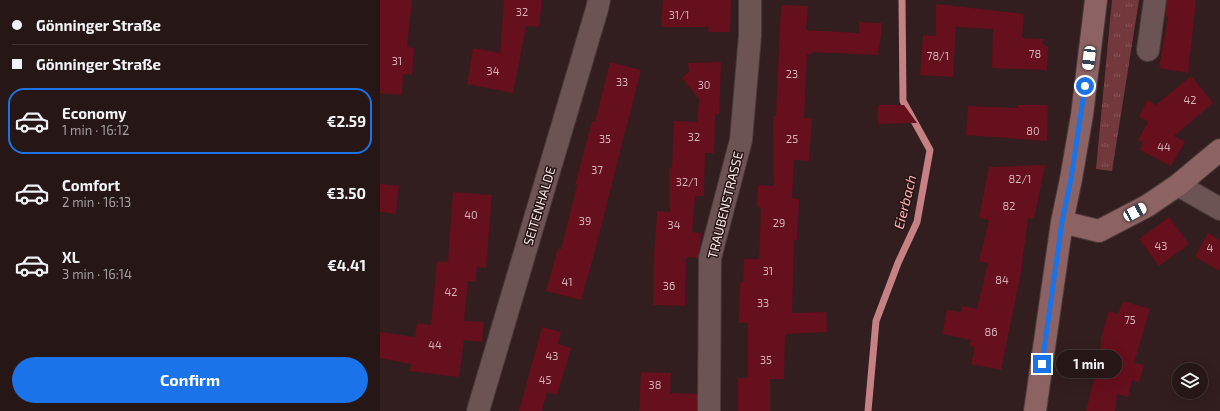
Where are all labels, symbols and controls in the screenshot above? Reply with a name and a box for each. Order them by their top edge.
house number: 32 [516,5,528,18]
house number: 31/1 [669,8,689,21]
text: Gönninger Straße [36,16,161,34]
car [1082,45,1096,71]
house number: 78 [1029,47,1041,60]
house number: 78/1 [927,49,949,62]
house number: 31 [392,54,402,67]
text: Gönninger Straße [36,55,161,73]
house number: 34 [487,64,500,77]
house number: 23 [786,67,798,80]
house number: 33 [616,75,628,88]
route start [1076,77,1094,95]
house number: 30 [698,78,710,91]
house number: 42 [1184,93,1196,106]
icon: car [14,103,50,139]
text: Economy [62,104,127,122]
text: €2.59 [327,112,366,130]
text: 1 min · 16:12 [62,122,129,138]
house number: 80 [1026,124,1040,137]
house number: 32 [688,130,700,143]
house number: 35 [599,132,611,145]
house number: 25 [786,132,798,145]
house number: 44 [1157,140,1171,153]
street label: TRAUBENSTRASSE [704,150,746,260]
house number: 37 [591,163,603,176]
street label: SEITENHALDE [519,165,559,247]
house number: 82/1 [1009,172,1031,185]
water label: Eierbach [890,173,919,231]
icon: car [14,175,50,211]
house number: 32/1 [676,175,698,188]
text: Comfort [62,176,120,194]
text: €3.50 [326,184,366,202]
text: 2 min · 16:13 [62,194,131,210]
house number: 82 [1003,199,1015,212]
car [1122,201,1148,223]
house number: 40 [464,208,478,221]
house number: 39 [579,214,591,227]
house number: 29 [773,216,785,229]
house number: 34 [668,218,681,231]
house number: 43 [1155,239,1167,252]
house number: 4 [1207,241,1214,254]
icon: car [14,247,50,283]
text: XL [62,248,80,266]
text: €4.41 [327,256,366,274]
house number: 31 [763,264,773,277]
text: 3 min · 16:14 [62,266,132,282]
house number: 84 [995,273,1009,286]
house number: 41 [561,275,573,288]
house number: 36 [663,279,675,292]
house number: 42 [445,285,457,298]
house number: 33 [757,296,769,309]
house number: 75 [1124,313,1136,326]
house number: 86 [985,325,997,338]
house number: 44 [428,338,442,351]
house number: 43 [546,349,558,362]
callout: 1 min [1056,350,1122,378]
house number: 35 [760,353,772,366]
route end [1033,355,1051,373]
text: 1 min [1073,356,1105,372]
button: Confirm [12,357,368,403]
map controls [1172,363,1208,399]
button: layers [1172,363,1208,399]
house number: 45 [539,373,551,386]
house number: 38 [649,378,661,391]

